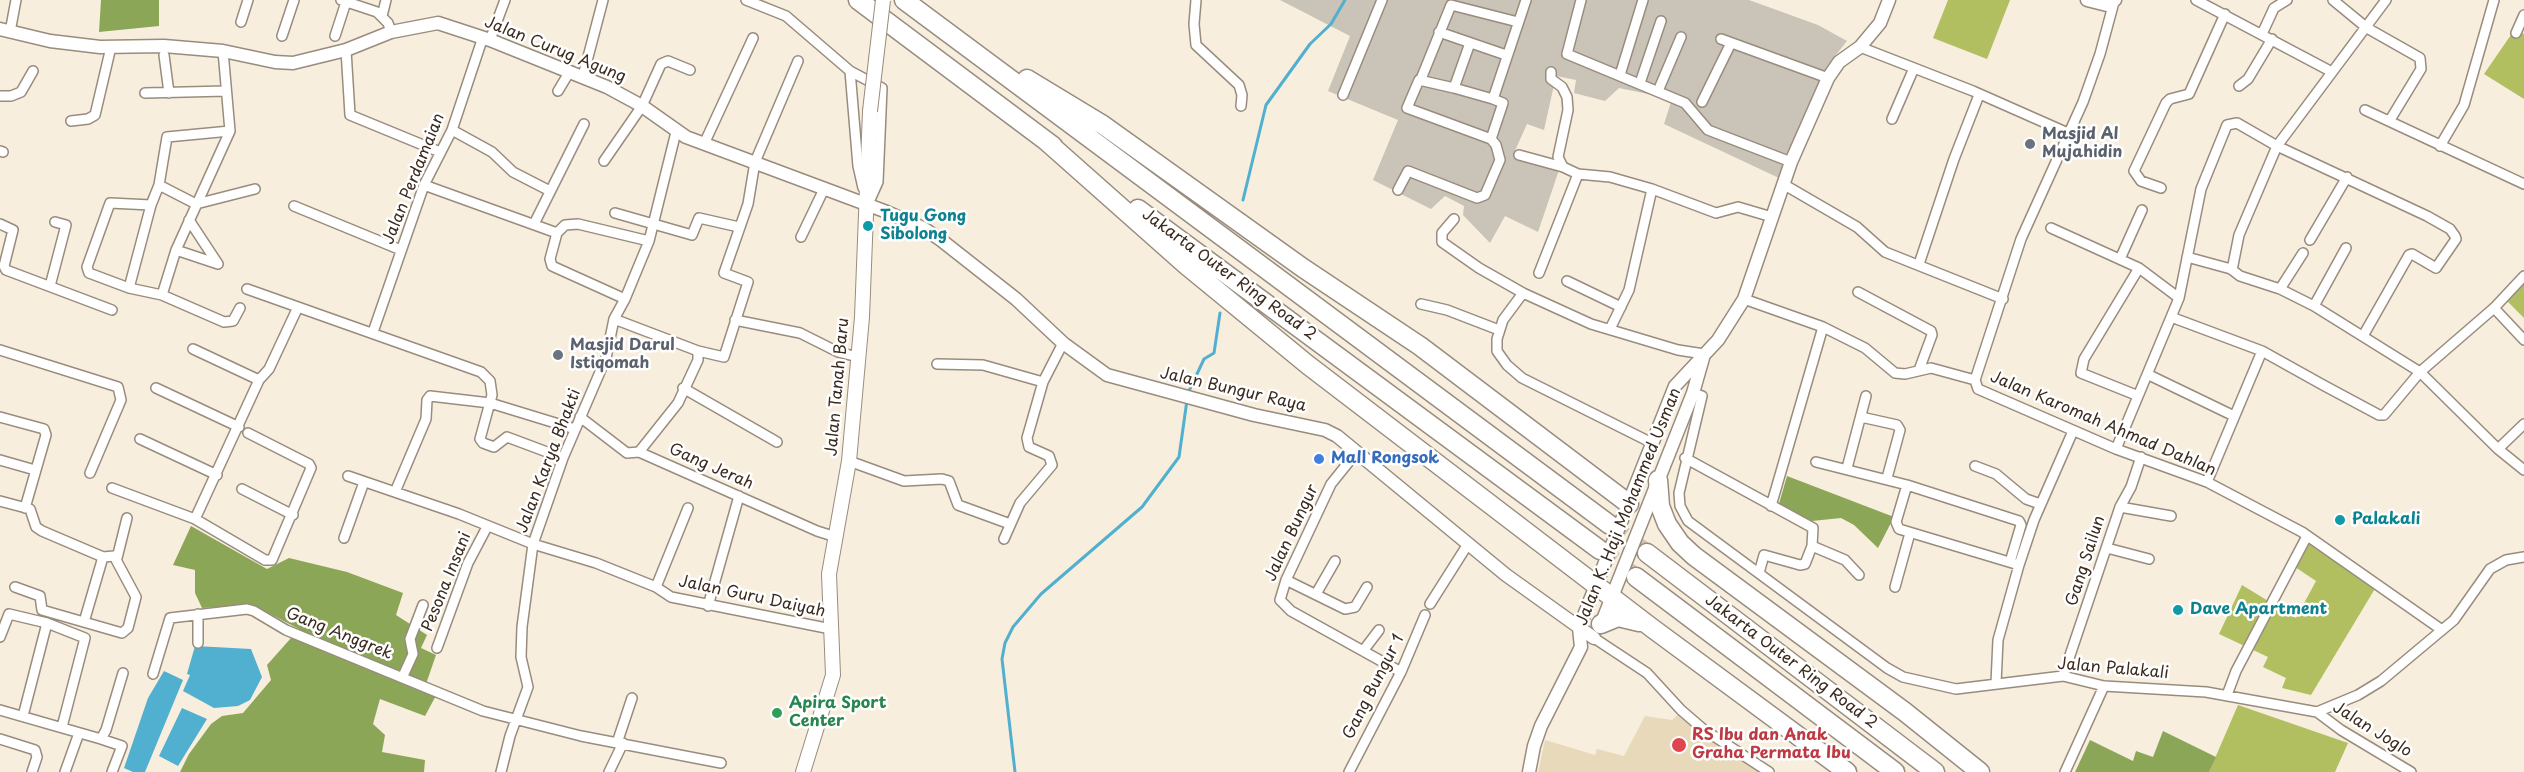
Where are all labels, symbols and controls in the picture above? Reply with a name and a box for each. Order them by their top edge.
street label: Jalan Curug Agung [482,13,628,87]
street label: Jalan Perdamaian [379,111,449,247]
place label: Masjid Al Mujahidin [2042,125,2122,163]
marker: Masjid Al Mujahidin [2023,137,2037,151]
street label: Jakarta Outer Ring Road 2 [1138,205,1320,345]
place label: Tugu Gong Sibolong [880,207,966,245]
marker: Tugu Gong Sibolong [861,219,875,233]
street label: Jalan Tanah Baru [822,317,854,457]
place label: Masjid Darul Istiqomah [570,336,675,374]
marker: Masjid Darul Istiqomah [551,348,565,362]
street label: Jalan Bungur Raya [1158,364,1308,416]
street label: Jalan Karomah Ahmad Dahlan [1987,368,2219,480]
street label: Jalan K. Haji Mohammed Usman [1572,385,1686,629]
street label: Jalan Karya Bhakti [513,386,585,536]
street label: Gang Jerah [666,440,756,494]
place label: Mall Rongsok [1331,449,1439,469]
marker: Mall Rongsok [1312,452,1326,466]
street label: Jalan Bungur [1261,482,1323,584]
place label: Palakali [2352,510,2420,530]
street label: Gang Sailun [2062,513,2110,609]
marker: Palakali [2333,513,2347,527]
street label: Pesona Insani [418,529,476,635]
street label: Jalan Guru Daiyah [677,572,827,622]
street label: Jakarta Outer Ring Road 2 [1701,591,1881,733]
place label: Dave Apartment [2190,600,2327,620]
marker: Dave Apartment [2171,603,2185,617]
street label: Gang Anggrek [283,604,395,664]
street label: Gang Bungur 1 [1339,631,1409,743]
street label: Jalan Palakali [2057,655,2169,683]
place label: Apira Sport Center [789,694,886,732]
street label: Jalan Joglo [2329,698,2415,762]
marker: Apira Sport Center [770,706,784,720]
place label: RS Ibu dan Anak Graha Permata Ibu [1692,726,1851,764]
marker: RS Ibu dan Anak Graha Permata Ibu [1670,736,1688,754]

